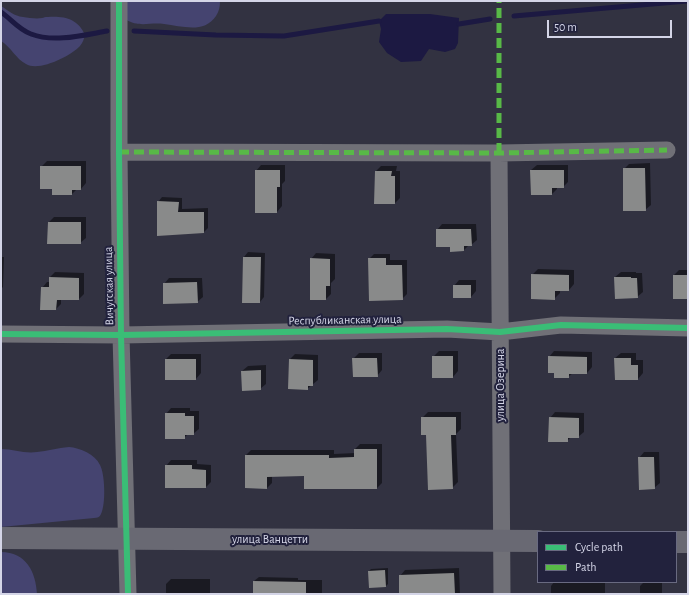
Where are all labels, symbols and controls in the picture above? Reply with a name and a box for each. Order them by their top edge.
scale bar [549,12,674,38]
text: 50 m [554,21,577,33]
street label: Вичугская улица [101,246,117,326]
street label: Республиканская улица [288,312,402,328]
street label: улица Озерина [493,348,507,422]
legend [537,531,677,583]
street label: улица Ванцетти [232,532,308,546]
text: Cycle path [575,541,623,553]
text: Path [575,561,597,573]

